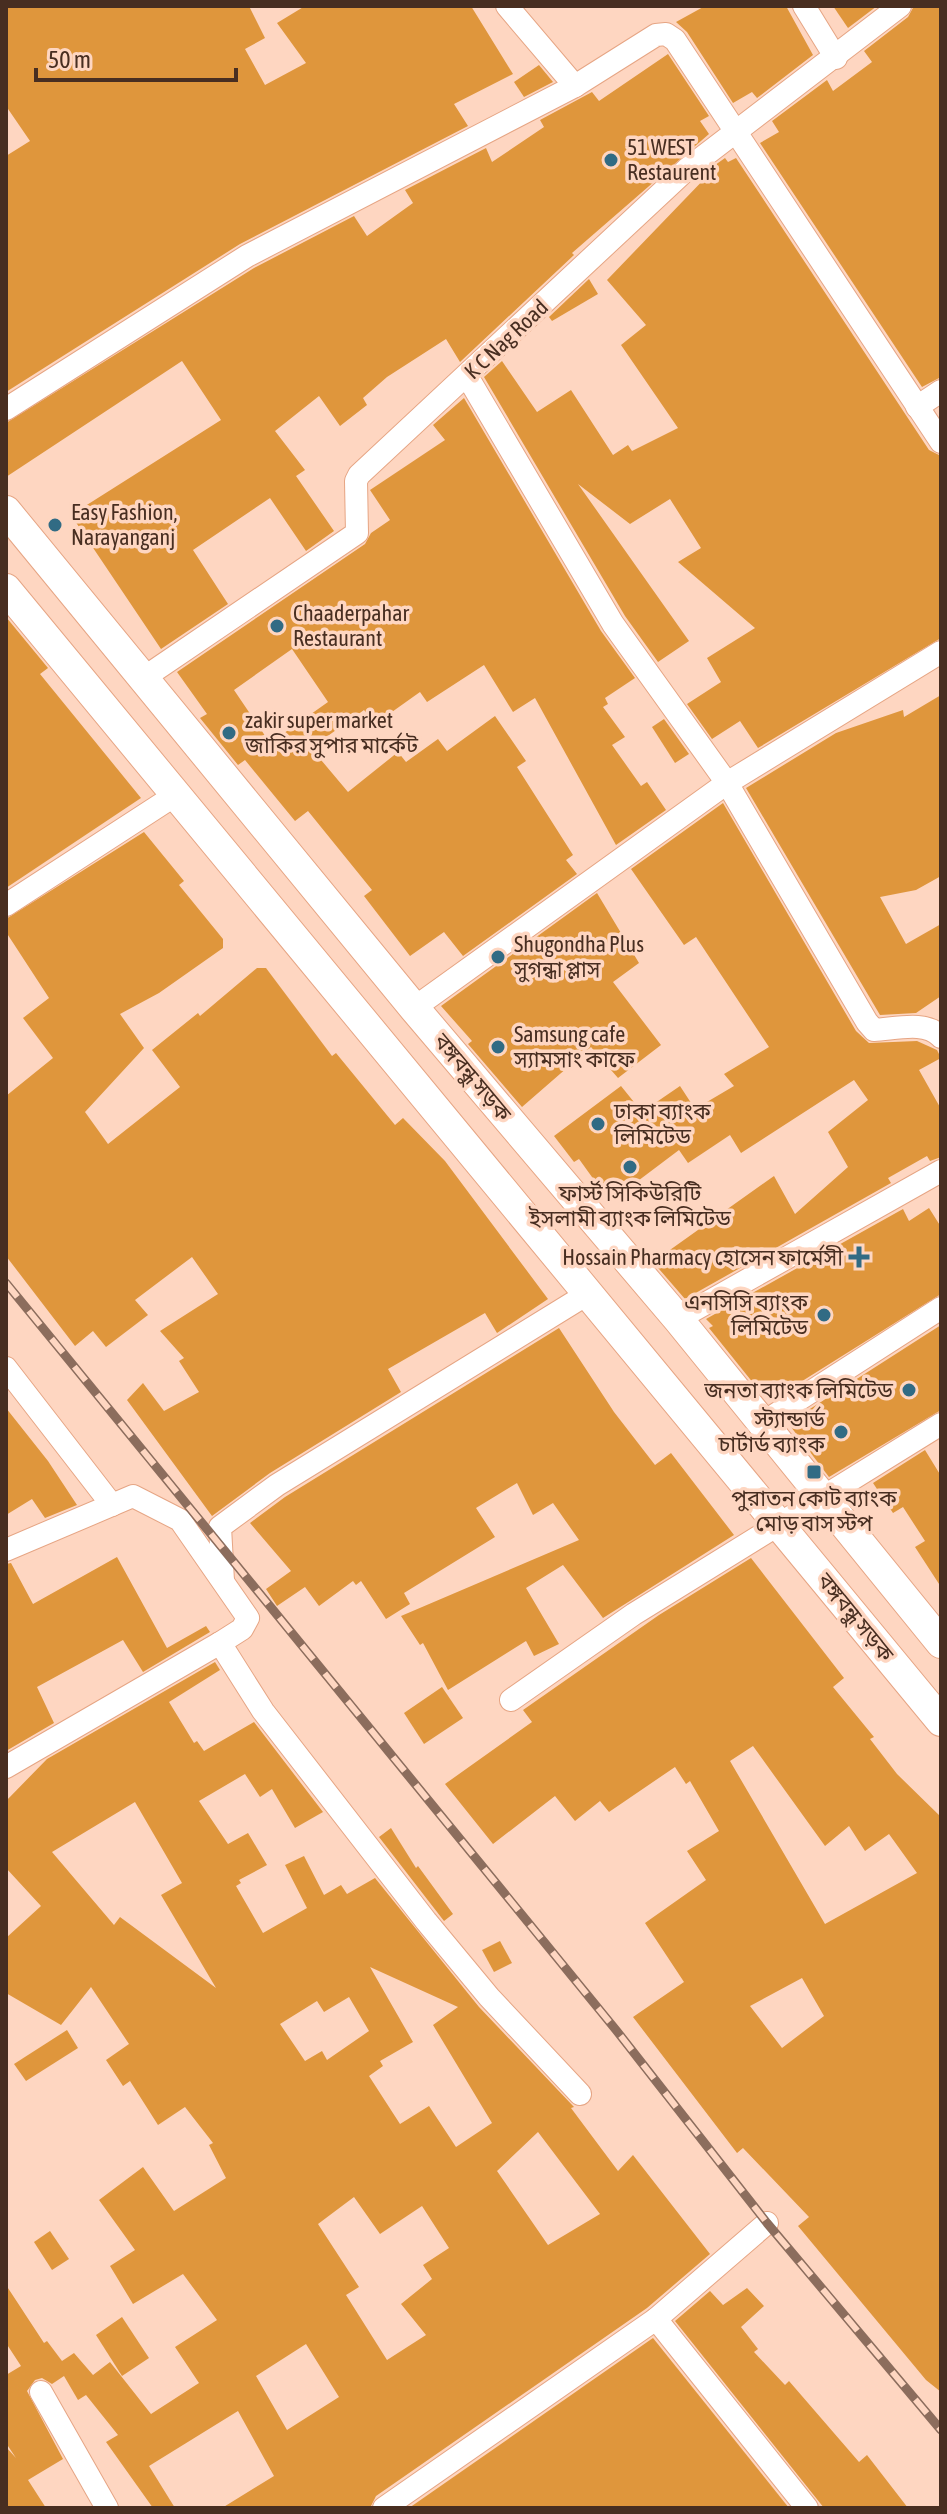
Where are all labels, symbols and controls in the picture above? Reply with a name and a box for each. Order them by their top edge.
scale bar [36,32,236,82]
text: 50 m [48,46,91,73]
place label: 51 WEST Restaurent [627,134,716,185]
marker: 51 WEST Restaurent [602,151,620,169]
street label: K C Nag Road [459,294,553,384]
place label: Easy Fashion, Narayanganj [71,499,178,550]
marker: Easy Fashion, Narayanganj [46,516,64,534]
place label: Chaaderpahar Restaurant [293,600,409,651]
marker: Chaaderpahar Restaurant [268,617,286,635]
place label: zakir super market জাকির সুপার মার্কেট [244,707,419,759]
marker: zakir super market জাকির সুপার মার্কেট [220,724,238,742]
place label: Shugondha Plus সুগন্ধা প্লাস [513,931,644,983]
marker: Shugondha Plus সুগন্ধা প্লাস [489,948,507,966]
place label: Samsung cafe স্যামসাং কাফে [513,1021,636,1072]
street label: বঙ্গবন্ধু সড়ক [426,1027,517,1128]
marker: Samsung cafe স্যামসাং কাফে [489,1038,507,1056]
place label: ঢাকা ব্যাংক লিমিটেড [613,1098,711,1149]
marker: ঢাকা ব্যাংক লিমিটেড [589,1115,607,1133]
marker: ফার্স্ট সিকিউরিটি ইসলামী ব্যাংক লিমিটেড [621,1158,639,1176]
place label: ফার্স্ট সিকিউরিটি ইসলামী ব্যাংক লিমিটেড [528,1180,731,1231]
place label: Hossain Pharmacy হোসেন ফার্মেসী [562,1244,844,1270]
marker: Hossain Pharmacy হোসেন ফার্মেসী [850,1248,868,1266]
place label: এনসিসি ব্যাংক লিমিটেড [684,1289,808,1340]
marker: এনসিসি ব্যাংক লিমিটেড [815,1306,833,1324]
place label: জনতা ব্যাংক লিমিটেড [703,1377,893,1403]
marker: জনতা ব্যাংক লিমিটেড [900,1381,918,1399]
place label: স্ট্যান্ডার্ড চার্টার্ড ব্যাংক [717,1406,825,1457]
marker: স্ট্যান্ডার্ড চার্টার্ড ব্যাংক [832,1423,850,1441]
marker: পুরাতন কোট ব্যাংক মোড় বাস স্টপ [805,1463,823,1481]
place label: পুরাতন কোট ব্যাংক মোড় বাস স্টপ [731,1485,897,1536]
street label: বঙ্গবন্ধু সড়ক [810,1567,900,1668]

